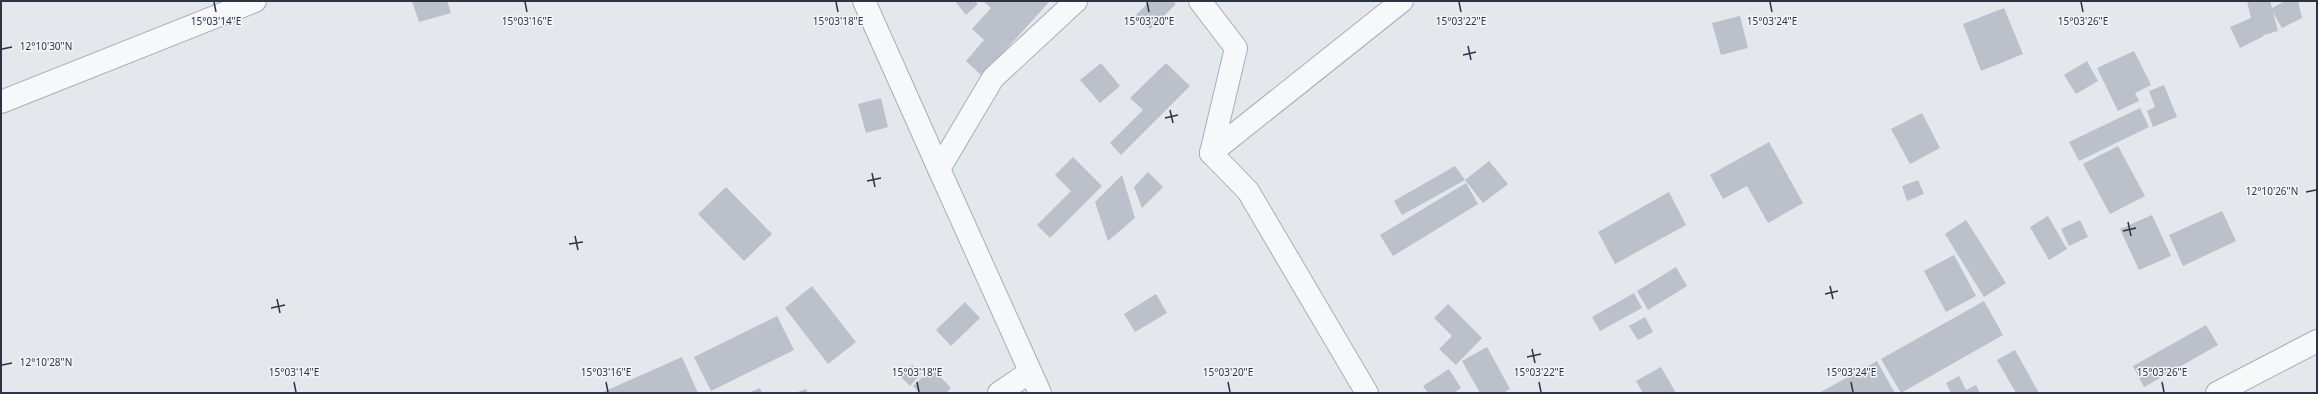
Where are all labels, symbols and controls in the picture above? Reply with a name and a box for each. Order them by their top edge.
text: 15°03'14"E [191,14,241,28]
text: 15°03'16"E [502,14,552,28]
text: 15°03'18"E [813,14,863,28]
text: 15°03'20"E [1124,14,1174,28]
text: 15°03'22"E [1436,14,1486,28]
text: 15°03'24"E [1747,14,1797,28]
text: 15°03'26"E [2058,14,2108,28]
text: 12°10'30"N [20,39,72,53]
text: 12°10'26"N [2246,184,2298,198]
text: 12°10'28"N [20,355,72,369]
text: 15°03'14"E [269,365,319,379]
text: 15°03'16"E [581,365,631,379]
text: 15°03'18"E [892,365,942,379]
text: 15°03'20"E [1203,365,1253,379]
text: 15°03'22"E [1514,365,1564,379]
text: 15°03'24"E [1826,365,1876,379]
text: 15°03'26"E [2137,365,2187,379]

